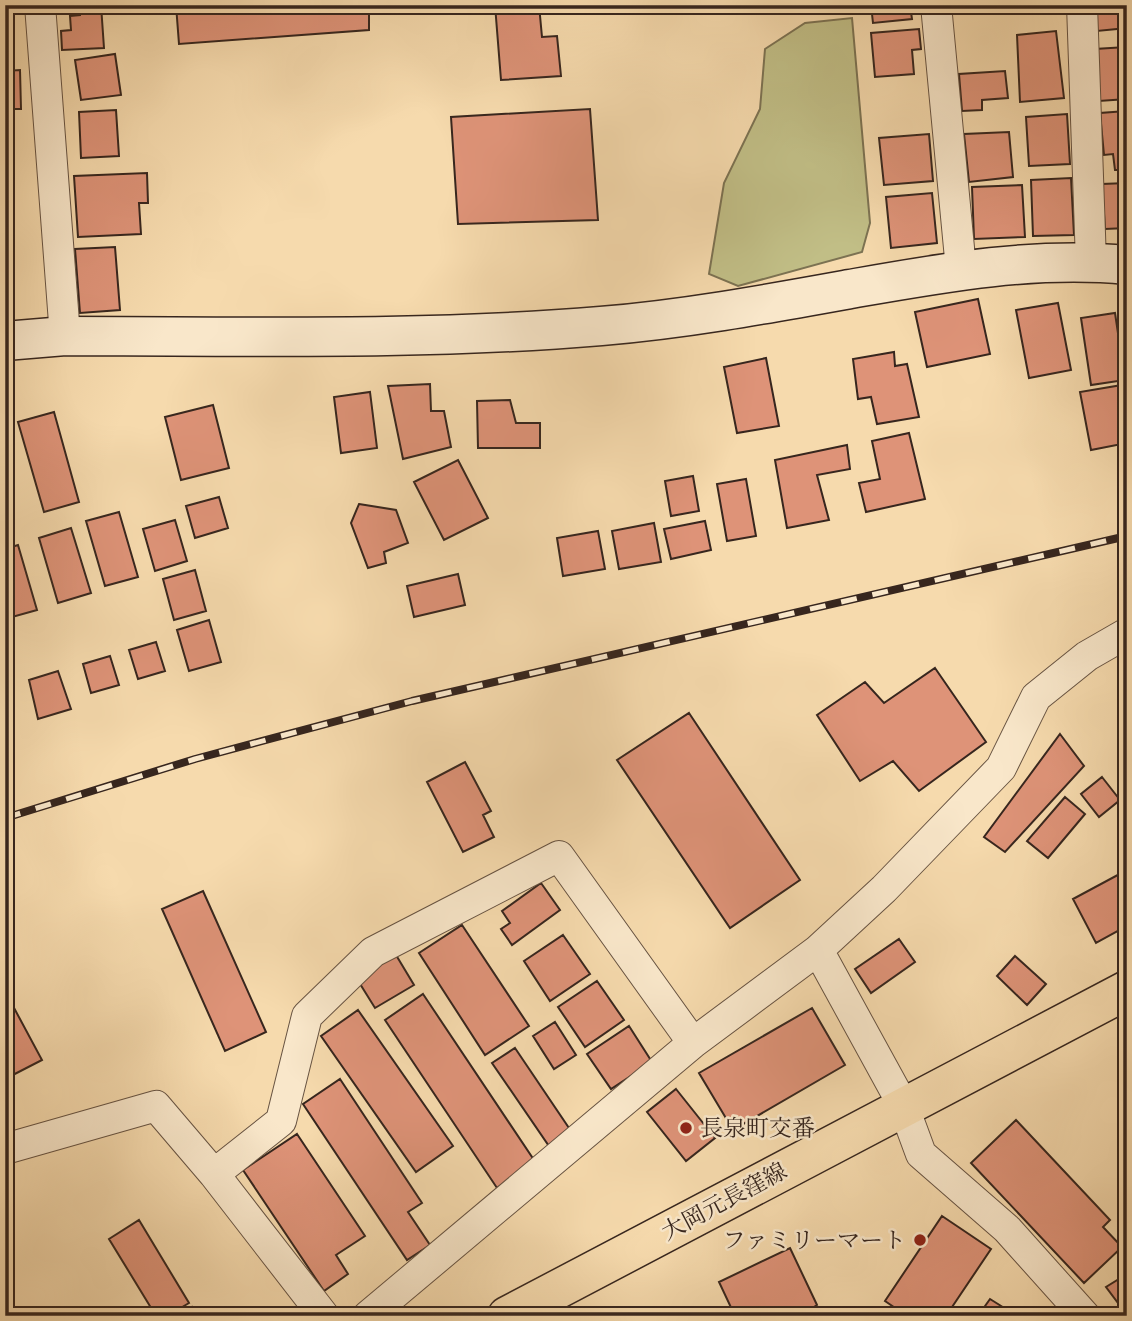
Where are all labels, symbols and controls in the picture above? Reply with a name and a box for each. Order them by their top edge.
place label: 長泉町交番 [700,1111,815,1144]
marker: 長泉町交番 [678,1120,694,1136]
street label: 大岡元長窪線 [655,1154,792,1248]
place label: ファミリーマート [722,1223,906,1256]
marker: ファミリーマート [912,1232,928,1248]

